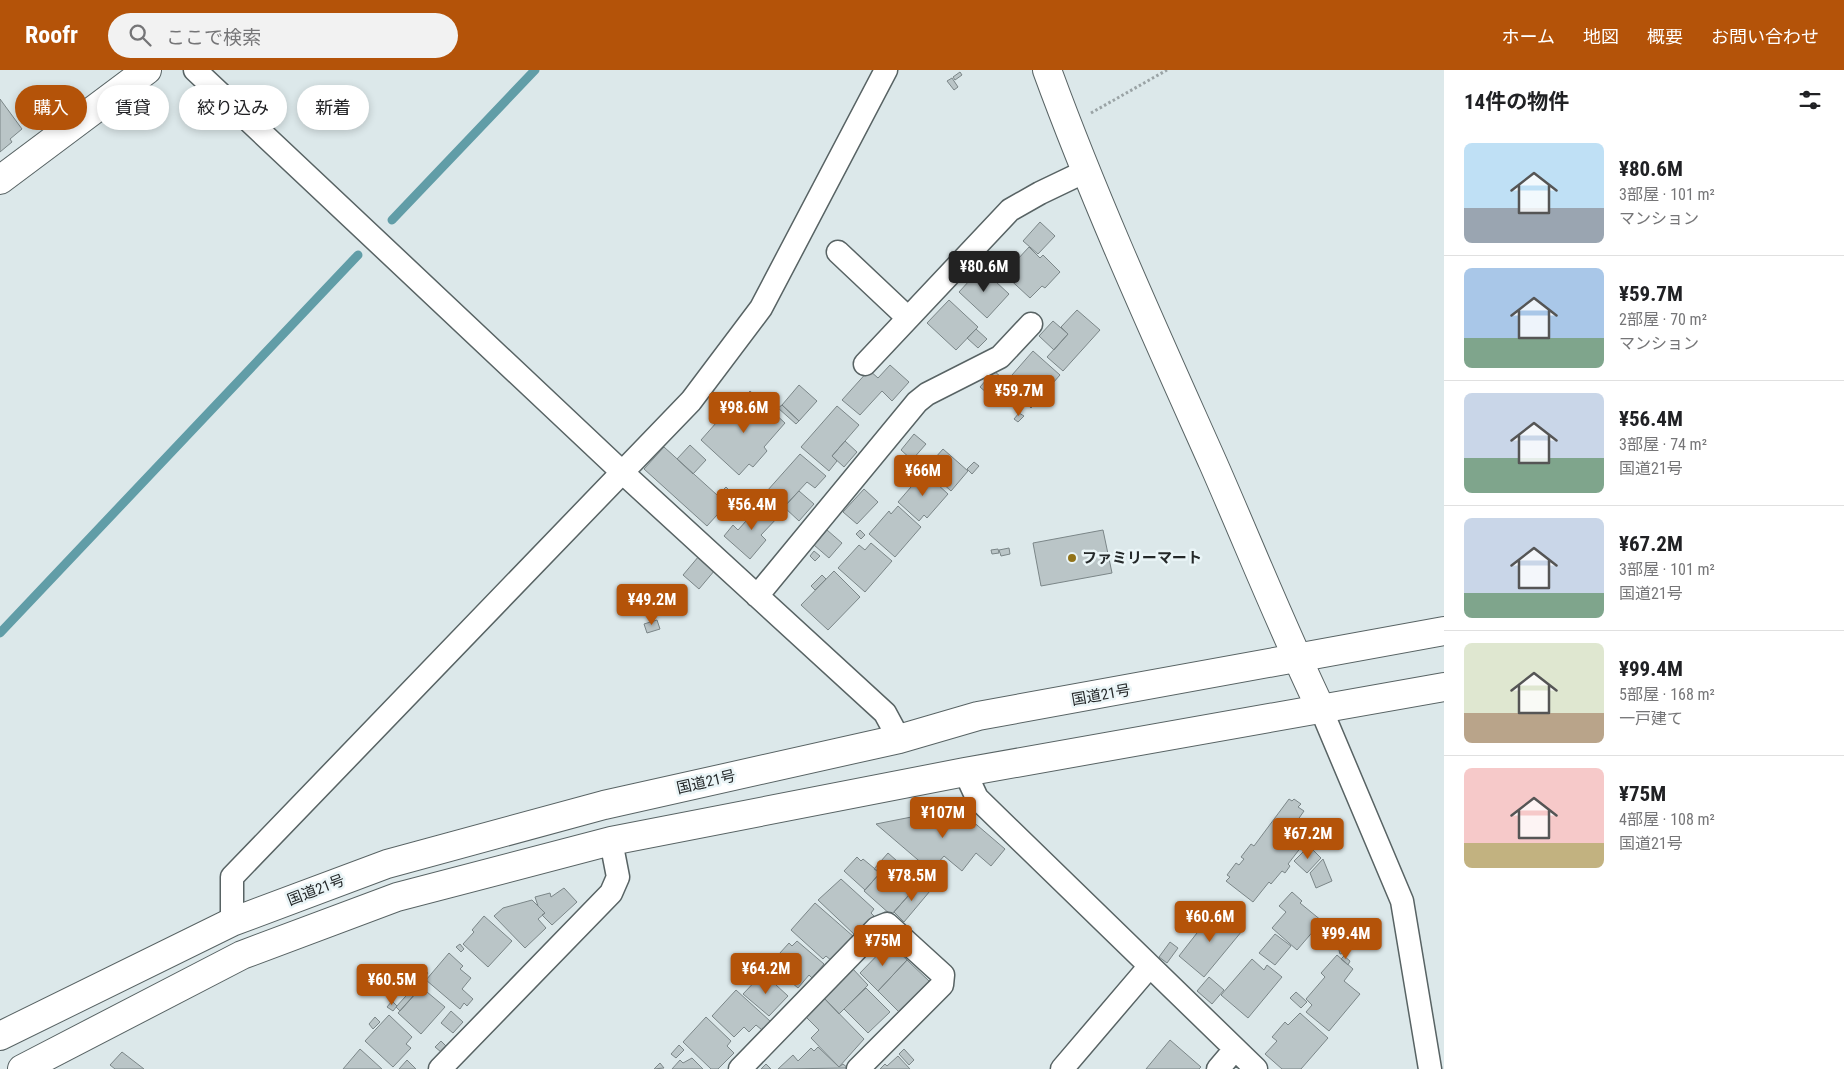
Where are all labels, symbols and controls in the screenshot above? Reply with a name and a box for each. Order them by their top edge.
search box [108,13,458,58]
text: Roofr [25,21,78,49]
icon: search [126,21,154,49]
text: ここで検索 [166,26,261,49]
text: ホーム [1502,26,1555,47]
text: 地図 [1583,26,1619,47]
text: 概要 [1647,26,1683,47]
text: お問い合わせ [1711,26,1819,47]
chip: 購入 [15,85,87,130]
chip: 賃貸 [97,85,169,130]
chip: 絞り込み [179,85,287,130]
chip: 新着 [297,85,369,130]
icon: filters [1796,86,1824,114]
text: 14件の物件 [1464,90,1569,114]
text: ¥80.6M [1619,157,1683,181]
icon: home [1504,163,1564,223]
text: 3部屋 · 101 m² [1619,185,1715,204]
text: マンション [1619,209,1699,228]
pin: ¥80.6M [943,250,1025,293]
text: ¥80.6M [960,257,1008,276]
text: ¥59.7M [1619,282,1683,306]
icon: home [1504,288,1564,348]
text: 2部屋 · 70 m² [1619,310,1707,329]
text: マンション [1619,334,1699,353]
pin: ¥59.7M [978,374,1060,417]
text: ¥59.7M [995,381,1043,400]
pin: ¥98.6M [703,392,785,434]
text: ¥98.6M [720,398,768,417]
text: ¥56.4M [1619,407,1683,431]
icon: home [1504,413,1564,473]
text: 3部屋 · 74 m² [1619,435,1707,454]
pin: ¥66M [893,454,953,497]
text: 国道21号 [1619,459,1683,478]
text: ¥66M [905,461,941,480]
pin: ¥56.4M [711,488,793,531]
text: ¥56.4M [728,495,776,514]
text: ¥67.2M [1619,532,1683,556]
icon: home [1504,538,1564,598]
place label: ファミリーマート [1082,549,1202,567]
marker: ファミリーマート [1066,552,1078,564]
text: 3部屋 · 101 m² [1619,560,1715,579]
pin: ¥49.2M [611,584,693,626]
text: 国道21号 [1619,584,1683,603]
text: ¥49.2M [628,590,676,609]
text: ¥99.4M [1619,657,1683,681]
icon: home [1504,663,1564,723]
street label: 国道21号 [1070,681,1132,709]
text: 5部屋 · 168 m² [1619,685,1715,704]
text: 一戸建て [1619,709,1683,728]
street label: 国道21号 [675,767,737,797]
text: ¥75M [1619,782,1666,806]
icon: home [1504,788,1564,848]
pin: ¥107M [908,796,978,839]
text: ¥107M [921,803,965,822]
text: 4部屋 · 108 m² [1619,810,1715,829]
pin: ¥67.2M [1267,818,1349,860]
text: ¥67.2M [1284,824,1332,843]
text: 国道21号 [1619,834,1683,853]
pin: ¥78.5M [871,860,953,902]
text: ¥78.5M [888,866,936,885]
street label: 国道21号 [285,871,347,909]
pin: ¥60.6M [1169,900,1251,943]
text: ¥60.6M [1186,907,1234,926]
pin: ¥99.4M [1305,918,1387,960]
pin: ¥75M [853,924,913,967]
text: ¥99.4M [1322,924,1370,943]
text: ¥75M [865,931,901,950]
pin: ¥64.2M [725,952,807,995]
text: ¥64.2M [742,959,790,978]
pin: ¥60.5M [351,964,433,1006]
text: ¥60.5M [368,970,416,989]

